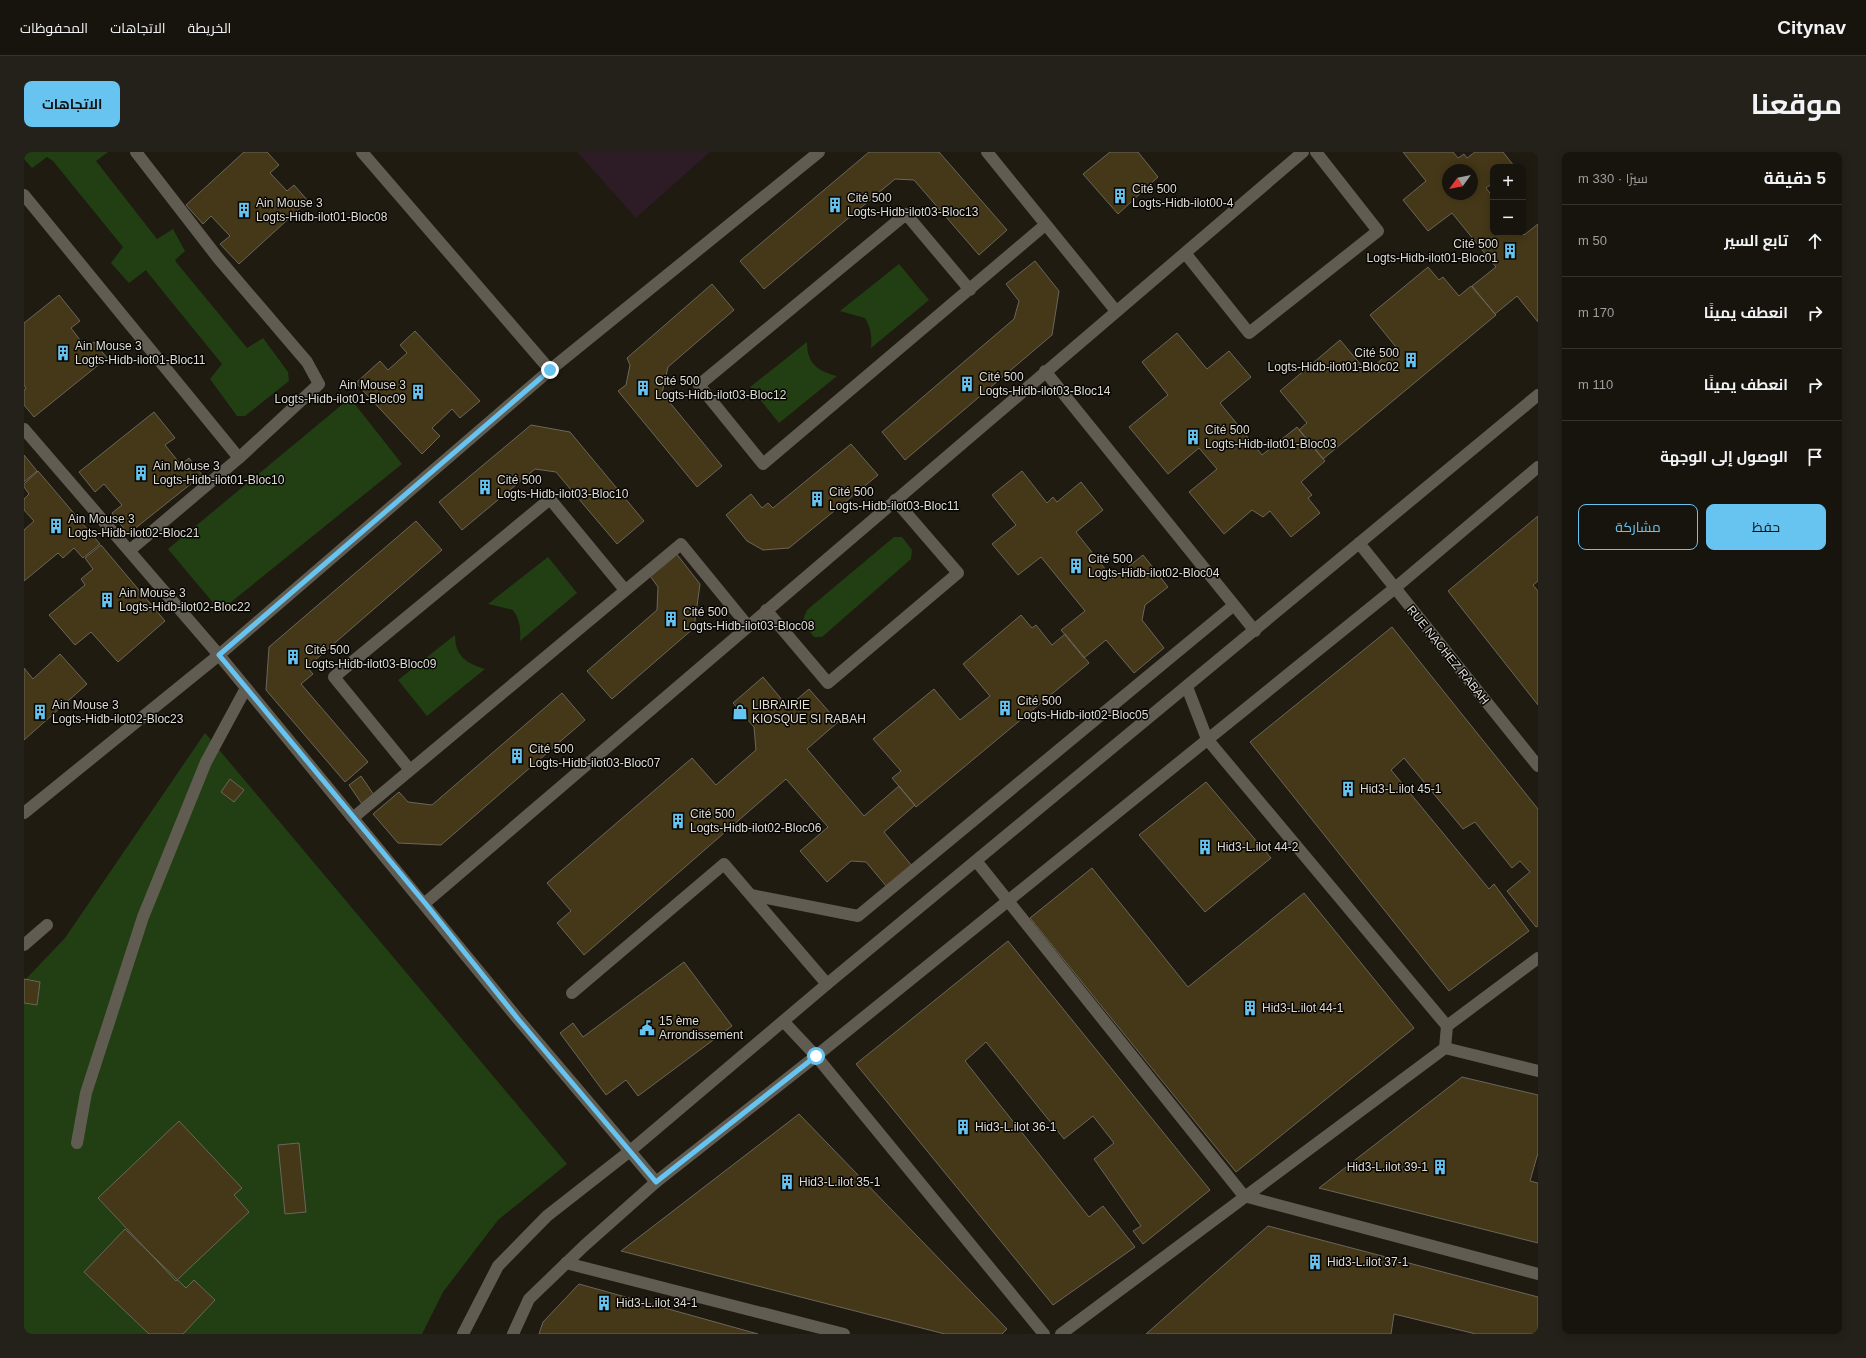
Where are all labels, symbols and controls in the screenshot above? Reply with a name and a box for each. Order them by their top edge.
text: Citynav [1777,17,1846,38]
text: المحفوظات [20,20,88,36]
text: الاتجاهات [110,20,166,36]
text: الخريطة [188,20,231,36]
button: الاتجاهات [24,81,120,127]
text: موقعنا [1751,89,1842,120]
north arrow [1442,164,1478,200]
map controls [1490,164,1526,236]
button: + [1490,164,1526,200]
text: 5 دقيقة [1764,169,1826,188]
text: سيرًا · 330 m [1578,171,1648,186]
place label: Cité 500 Logts-Hidb-ilot00-4 [1132,182,1234,210]
building icon: Cité 500 Logts-Hidb-ilot00-4 [1111,187,1129,205]
place label: Cité 500 Logts-Hidb-ilot03-Bloc13 [847,191,979,219]
place label: Ain Mouse 3 Logts-Hidb-ilot01-Bloc08 [256,196,388,224]
building icon: Cité 500 Logts-Hidb-ilot03-Bloc13 [826,196,844,214]
button: − [1490,200,1526,236]
building icon: Ain Mouse 3 Logts-Hidb-ilot01-Bloc08 [235,201,253,219]
icon: ahead [1804,230,1826,252]
text: تابع السير [1724,232,1788,249]
text: 50 m [1578,233,1607,248]
place label: Cité 500 Logts-Hidb-ilot01-Bloc01 [1367,237,1498,265]
building icon: Cité 500 Logts-Hidb-ilot01-Bloc01 [1501,242,1519,260]
icon: right [1804,302,1826,324]
text: انعطف يمينًا [1704,304,1788,321]
text: 170 m [1578,305,1614,320]
place label: Ain Mouse 3 Logts-Hidb-ilot01-Bloc11 [75,339,206,367]
building icon: Ain Mouse 3 Logts-Hidb-ilot01-Bloc11 [54,344,72,362]
place label: Cité 500 Logts-Hidb-ilot01-Bloc02 [1268,346,1399,374]
building icon: Cité 500 Logts-Hidb-ilot01-Bloc02 [1402,351,1420,369]
route end [541,361,559,379]
place label: Cité 500 Logts-Hidb-ilot03-Bloc14 [979,370,1111,398]
place label: Cité 500 Logts-Hidb-ilot03-Bloc12 [655,374,787,402]
icon: right [1804,374,1826,396]
building icon: Cité 500 Logts-Hidb-ilot03-Bloc14 [958,375,976,393]
text: انعطف يمينًا [1704,376,1788,393]
text: 110 m [1578,377,1613,392]
place label: Ain Mouse 3 Logts-Hidb-ilot01-Bloc09 [275,378,406,406]
building icon: Cité 500 Logts-Hidb-ilot03-Bloc12 [634,379,652,397]
building icon: Ain Mouse 3 Logts-Hidb-ilot01-Bloc09 [409,383,427,401]
place label: Cité 500 Logts-Hidb-ilot01-Bloc03 [1205,423,1337,451]
building icon: Cité 500 Logts-Hidb-ilot01-Bloc03 [1184,428,1202,446]
icon: arrive [1804,446,1826,468]
text: الوصول إلى الوجهة [1660,448,1788,465]
place label: Ain Mouse 3 Logts-Hidb-ilot01-Bloc10 [153,459,285,487]
building icon: Ain Mouse 3 Logts-Hidb-ilot01-Bloc10 [132,464,150,482]
place label: Cité 500 Logts-Hidb-ilot03-Bloc10 [497,473,629,501]
building icon: Cité 500 Logts-Hidb-ilot03-Bloc10 [476,478,494,496]
place label: Cité 500 Logts-Hidb-ilot03-Bloc11 [829,485,960,513]
building icon: Cité 500 Logts-Hidb-ilot03-Bloc11 [808,490,826,508]
button: مشاركة [1578,504,1698,550]
button: حفظ [1706,504,1826,550]
place label: Ain Mouse 3 Logts-Hidb-ilot02-Bloc21 [68,512,200,540]
building icon: Ain Mouse 3 Logts-Hidb-ilot02-Bloc21 [47,517,65,535]
place label: Cité 500 Logts-Hidb-ilot02-Bloc04 [1088,552,1220,580]
building icon: Cité 500 Logts-Hidb-ilot02-Bloc04 [1067,557,1085,575]
place label: Ain Mouse 3 Logts-Hidb-ilot02-Bloc22 [119,586,251,614]
building icon: Ain Mouse 3 Logts-Hidb-ilot02-Bloc22 [98,591,116,609]
street label: RUE NACHEZ RABAH [1404,603,1492,707]
place label: Cité 500 Logts-Hidb-ilot03-Bloc08 [683,605,815,633]
building icon: Cité 500 Logts-Hidb-ilot03-Bloc08 [662,610,680,628]
place label: Cité 500 Logts-Hidb-ilot03-Bloc09 [305,643,437,671]
building icon: Cité 500 Logts-Hidb-ilot03-Bloc09 [284,648,302,666]
place label: Cité 500 Logts-Hidb-ilot02-Bloc05 [1017,694,1149,722]
place label: Ain Mouse 3 Logts-Hidb-ilot02-Bloc23 [52,698,184,726]
place label: LIBRAIRIE KIOSQUE SI RABAH [752,698,866,726]
building icon: Cité 500 Logts-Hidb-ilot02-Bloc05 [996,699,1014,717]
building icon: Ain Mouse 3 Logts-Hidb-ilot02-Bloc23 [31,703,49,721]
shop icon: LIBRAIRIE KIOSQUE SI RABAH [731,703,749,721]
place label: Cité 500 Logts-Hidb-ilot03-Bloc07 [529,742,661,770]
building icon: Cité 500 Logts-Hidb-ilot03-Bloc07 [508,747,526,765]
building icon: Hid3-L.ilot 45-1 [1339,780,1357,798]
place label: Hid3-L.ilot 45-1 [1360,782,1442,796]
place label: Cité 500 Logts-Hidb-ilot02-Bloc06 [690,807,822,835]
building icon: Cité 500 Logts-Hidb-ilot02-Bloc06 [669,812,687,830]
building icon: Hid3-L.ilot 44-2 [1196,838,1214,856]
place label: Hid3-L.ilot 44-2 [1217,840,1299,854]
building icon: Hid3-L.ilot 44-1 [1241,999,1259,1017]
place label: Hid3-L.ilot 44-1 [1262,1001,1344,1015]
place label: 15 ème Arrondissement [659,1014,744,1042]
public building icon: 15 ème Arrondissement [638,1019,656,1037]
route start [807,1047,825,1065]
building icon: Hid3-L.ilot 36-1 [954,1118,972,1136]
place label: Hid3-L.ilot 36-1 [975,1120,1057,1134]
building icon: Hid3-L.ilot 39-1 [1431,1158,1449,1176]
place label: Hid3-L.ilot 39-1 [1347,1160,1428,1174]
building icon: Hid3-L.ilot 35-1 [778,1173,796,1191]
place label: Hid3-L.ilot 35-1 [799,1175,881,1189]
building icon: Hid3-L.ilot 37-1 [1306,1253,1324,1271]
place label: Hid3-L.ilot 37-1 [1327,1255,1409,1269]
building icon: Hid3-L.ilot 34-1 [595,1294,613,1312]
place label: Hid3-L.ilot 34-1 [616,1296,698,1310]

